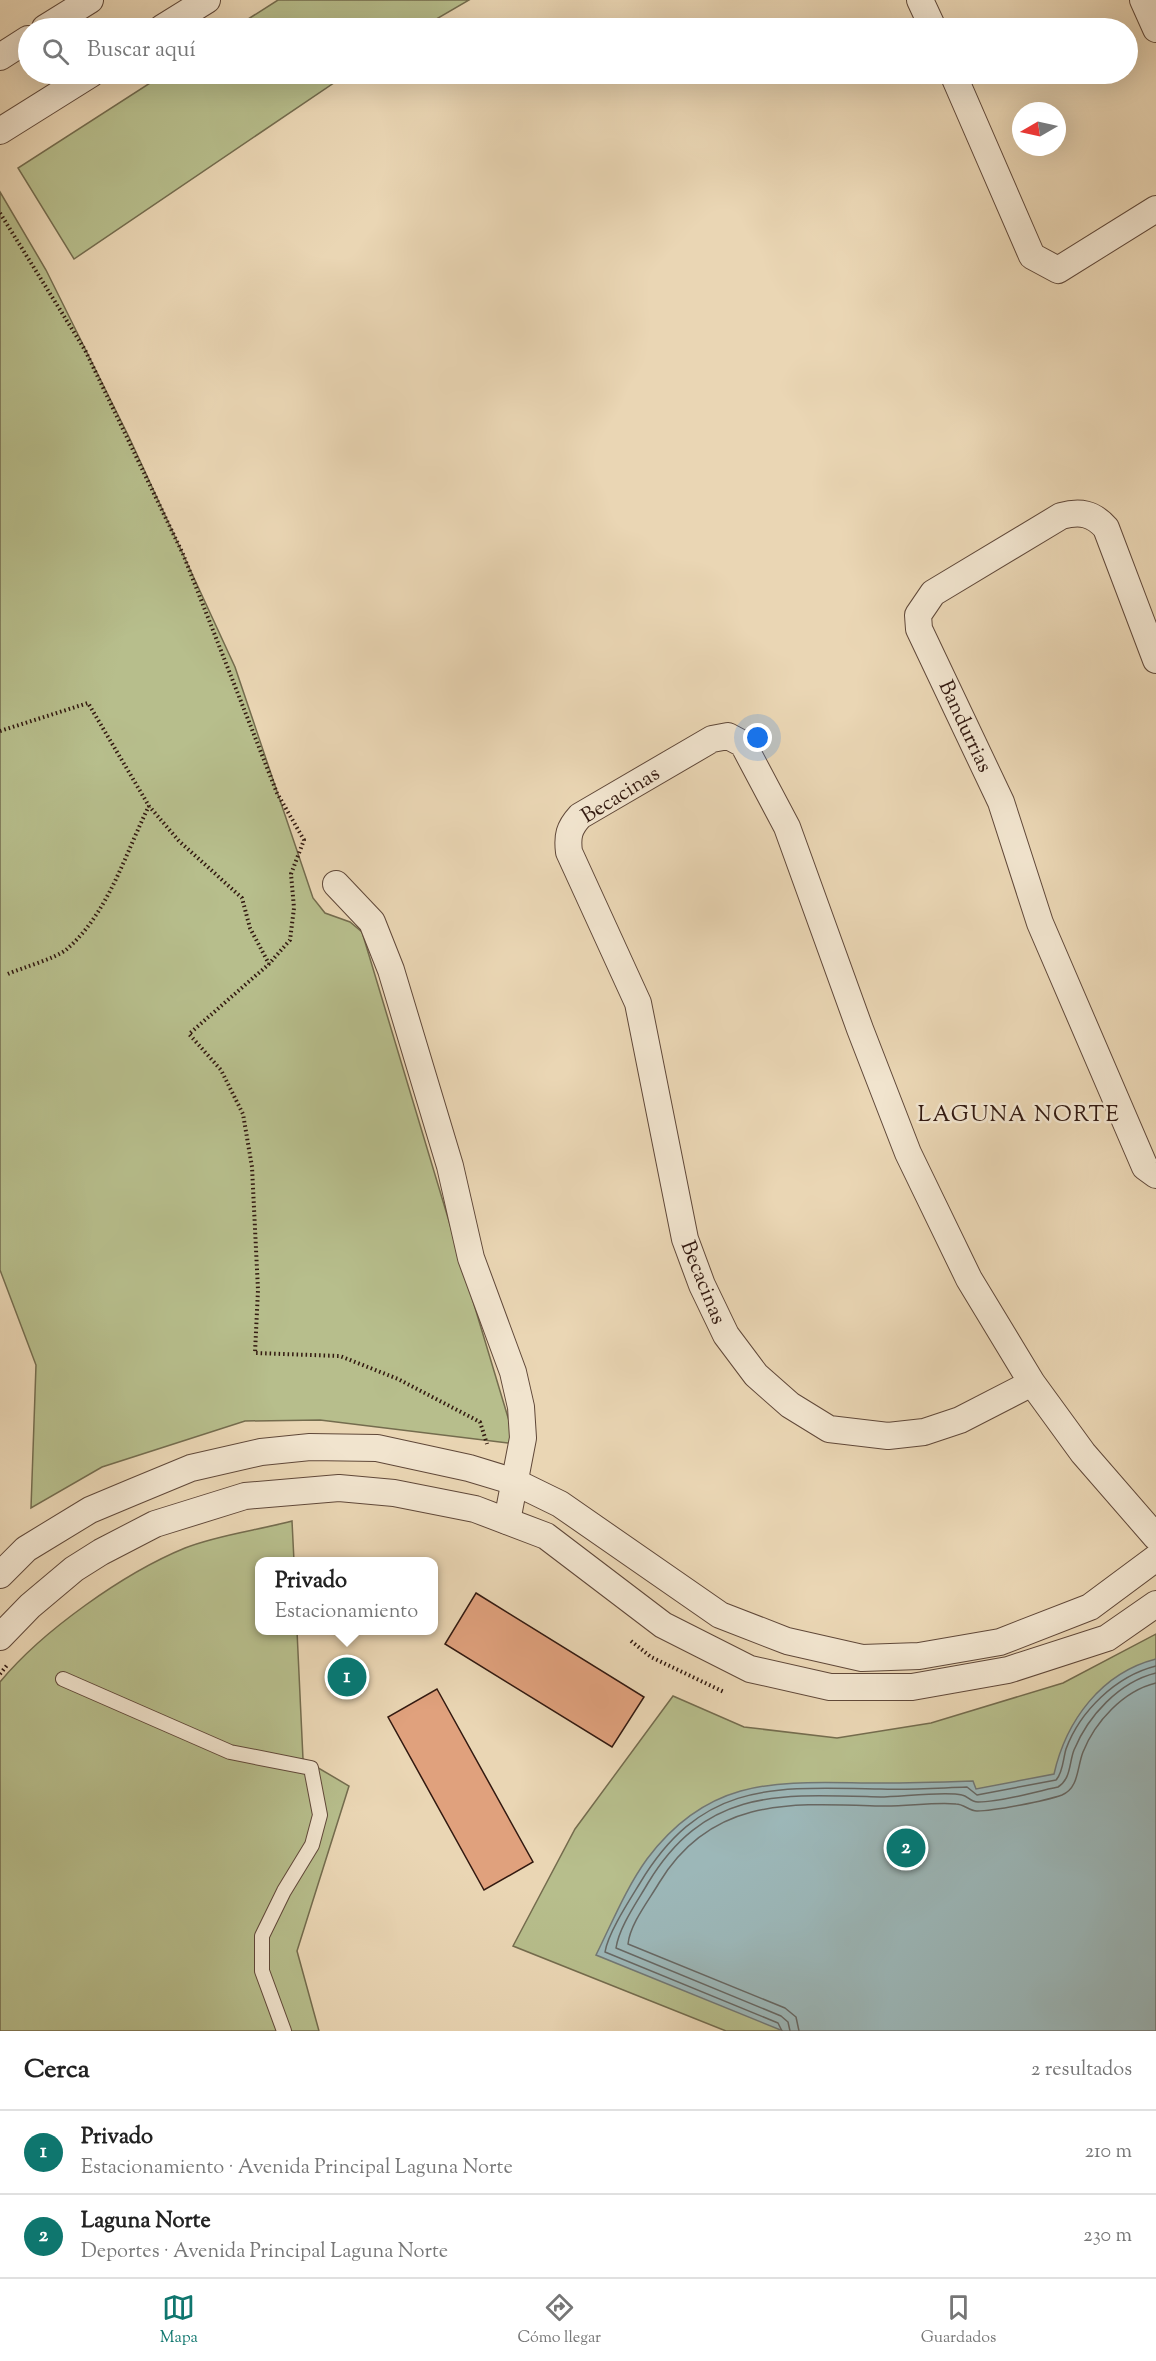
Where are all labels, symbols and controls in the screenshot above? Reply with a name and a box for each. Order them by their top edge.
search box [18,18,1138,84]
icon: search [39,35,72,68]
text: Buscar aquí [87,35,196,67]
north arrow [1012,102,1066,156]
street label: Bandurrias [930,676,999,778]
your location [743,723,772,752]
street label: Becacinas [576,760,666,832]
district label: LAGUNA NORTE [918,1100,1120,1132]
street label: Becacinas [672,1236,732,1329]
popup [255,1557,438,1635]
text: Privado [275,1566,347,1598]
text: Estacionamiento [275,1598,418,1627]
pin: 1 [328,1654,366,1700]
pin: 2 [886,1826,926,1870]
text: Cerca [24,2052,90,2089]
text: 2 resultados [1031,2056,1132,2085]
text: Privado [81,2122,153,2154]
text: 1 [40,2138,47,2167]
text: 210 m [1085,2138,1132,2167]
text: Estacionamiento · Avenida Principal Laguna Norte [81,2154,513,2183]
text: Laguna Norte [81,2206,211,2238]
text: 2 [39,2222,48,2251]
text: 230 m [1083,2222,1132,2251]
text: Deportes · Avenida Principal Laguna Norte [81,2238,448,2267]
tab: Mapa [160,2291,198,2350]
tab: Cómo llegar [517,2291,601,2350]
tab: Guardados [921,2291,996,2350]

